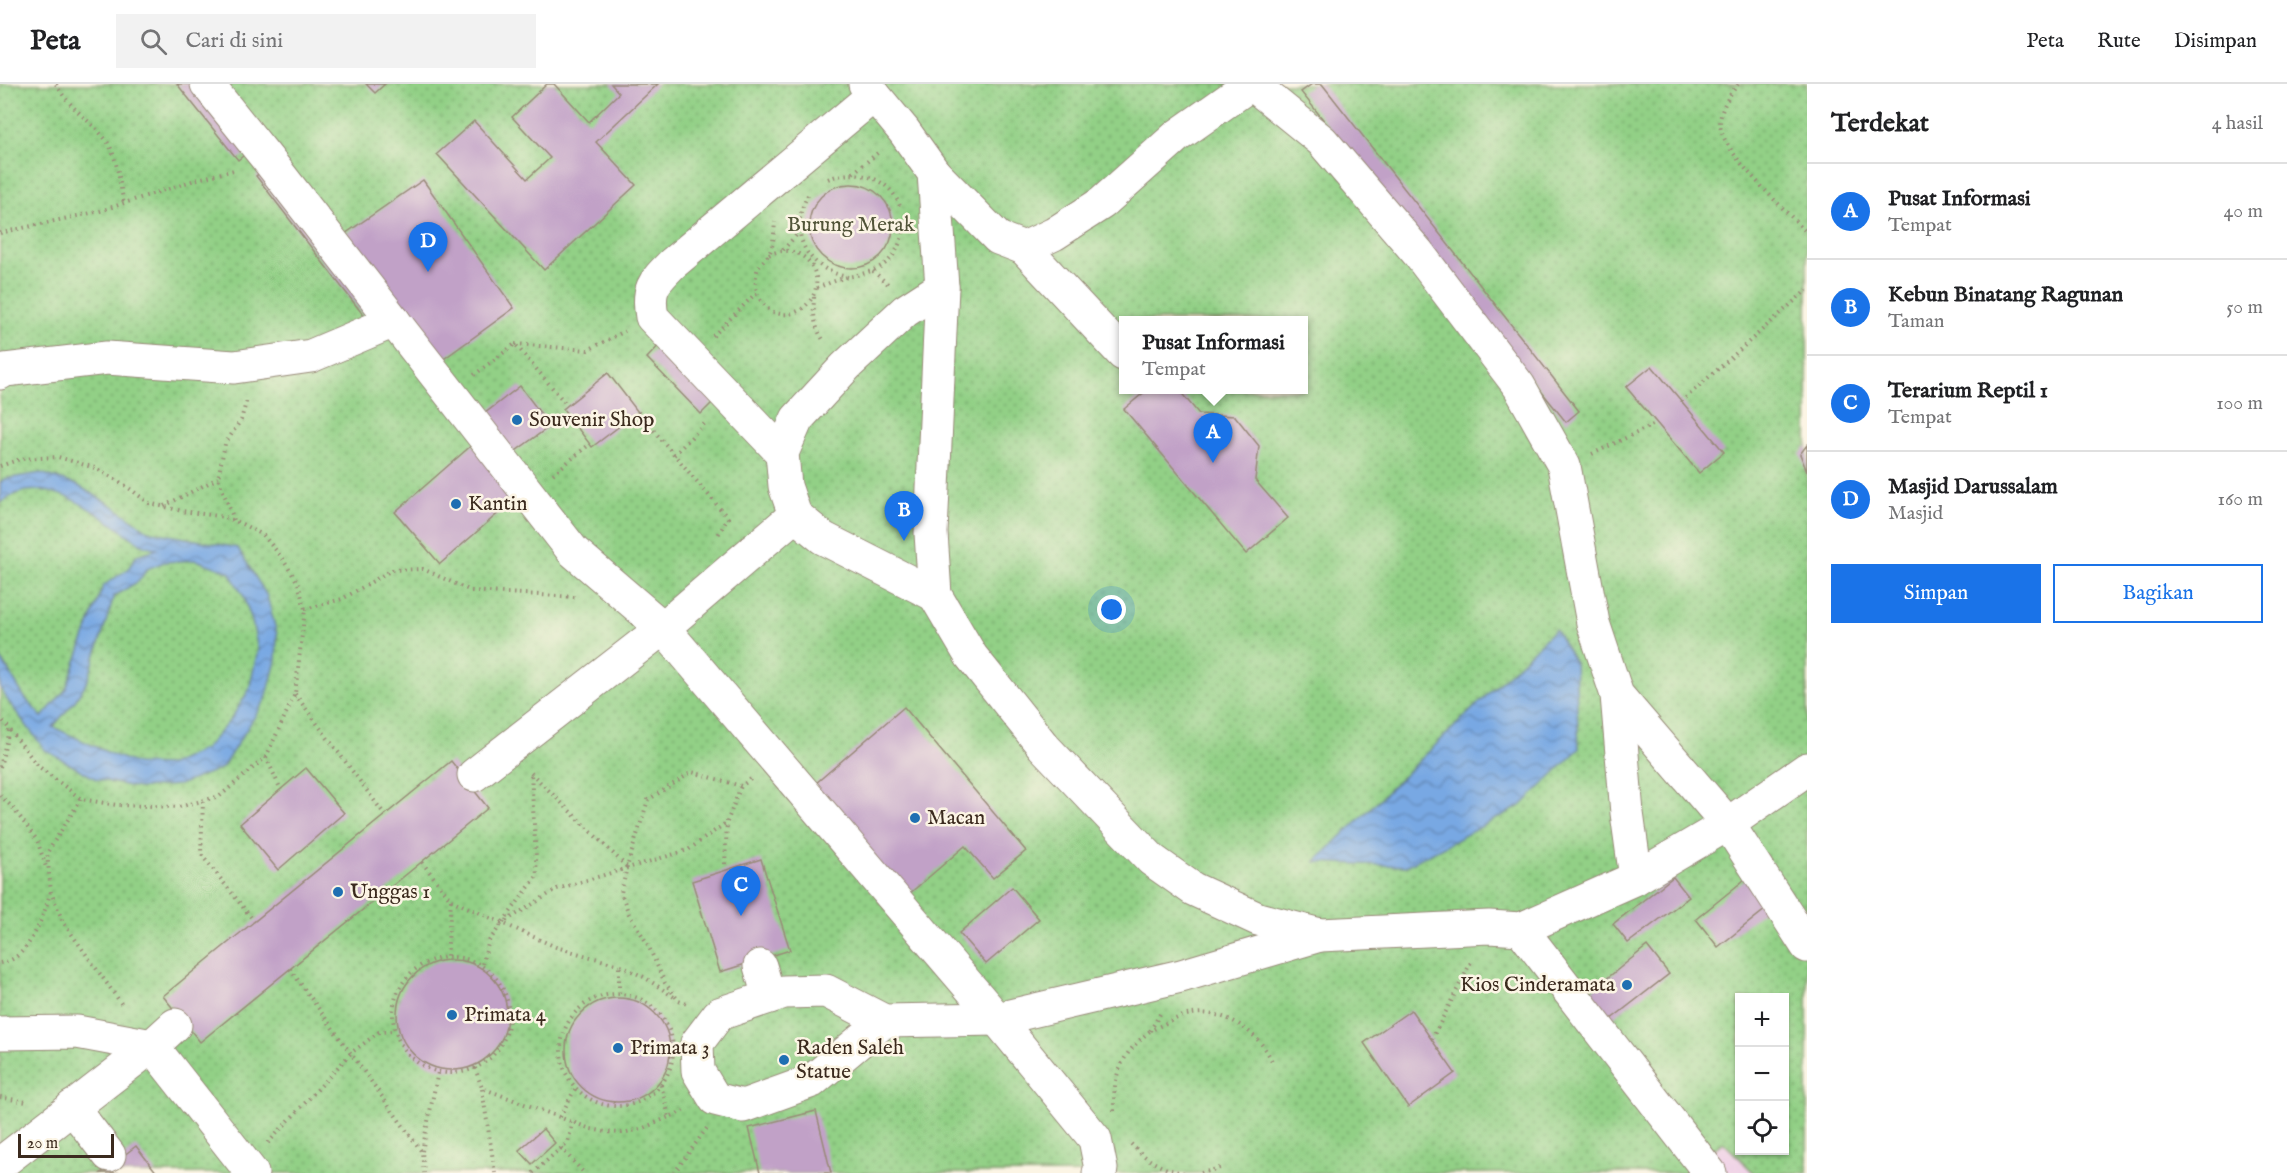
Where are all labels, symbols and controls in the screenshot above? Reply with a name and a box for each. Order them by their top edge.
search box [116,14,536,68]
text: Peta [30,24,80,59]
icon: search [137,25,170,58]
text: Cari di sini [185,27,283,55]
text: Peta [2026,28,2064,55]
text: Rute [2097,28,2141,55]
text: Disimpan [2174,28,2257,55]
text: Terdekat [1831,107,1929,140]
text: 4 hasil [2212,111,2263,136]
text: Pusat Informasi [1888,185,2031,213]
text: A [1844,199,1857,224]
text: 40 m [2224,199,2263,224]
park label: Burung Merak [787,212,916,239]
text: Tempat [1888,213,1952,238]
pin: D [408,222,448,272]
text: Kebun Binatang Ragunan [1888,281,2123,309]
text: B [1844,295,1857,320]
text: 50 m [2226,295,2263,320]
text: Taman [1888,309,1944,334]
popup [1119,316,1308,394]
text: Pusat Informasi [1142,329,1285,357]
text: Tempat [1142,357,1206,382]
text: Terarium Reptil 1 [1888,377,2048,405]
text: C [1843,391,1858,416]
text: 100 m [2216,391,2263,416]
text: Tempat [1888,405,1952,430]
place label: Souvenir Shop [529,407,654,434]
marker: Souvenir Shop [510,413,524,427]
pin: A [1194,414,1232,463]
text: Masjid Darussalam [1888,473,2058,501]
text: D [1842,487,1859,512]
text: 160 m [2217,487,2263,512]
place label: Kantin [468,491,527,518]
pin: B [884,492,924,541]
marker: Kantin [449,497,463,511]
text: Masjid [1888,501,1943,526]
button: Simpan [1831,564,2041,623]
button: Bagikan [2053,564,2263,623]
your location [1097,595,1126,624]
place label: Macan [927,805,985,832]
marker: Macan [908,811,922,825]
pin: C [722,866,760,916]
place label: Unggas 1 [350,879,430,906]
marker: Unggas 1 [331,885,345,899]
place label: Kios Cinderamata [1460,972,1616,999]
marker: Kios Cinderamata [1620,978,1634,992]
map controls [1735,993,1789,1155]
button: + [1735,993,1789,1047]
place label: Primata 4 [464,1002,547,1029]
marker: Primata 4 [445,1008,459,1022]
place label: Primata 3 [630,1035,709,1062]
place label: Raden Saleh Statue [796,1035,904,1086]
marker: Primata 3 [611,1041,625,1055]
button: − [1735,1047,1789,1101]
marker: Raden Saleh Statue [777,1053,791,1067]
button: locate [1735,1101,1789,1155]
scale bar [18,1131,114,1158]
text: 20 m [27,1134,58,1154]

